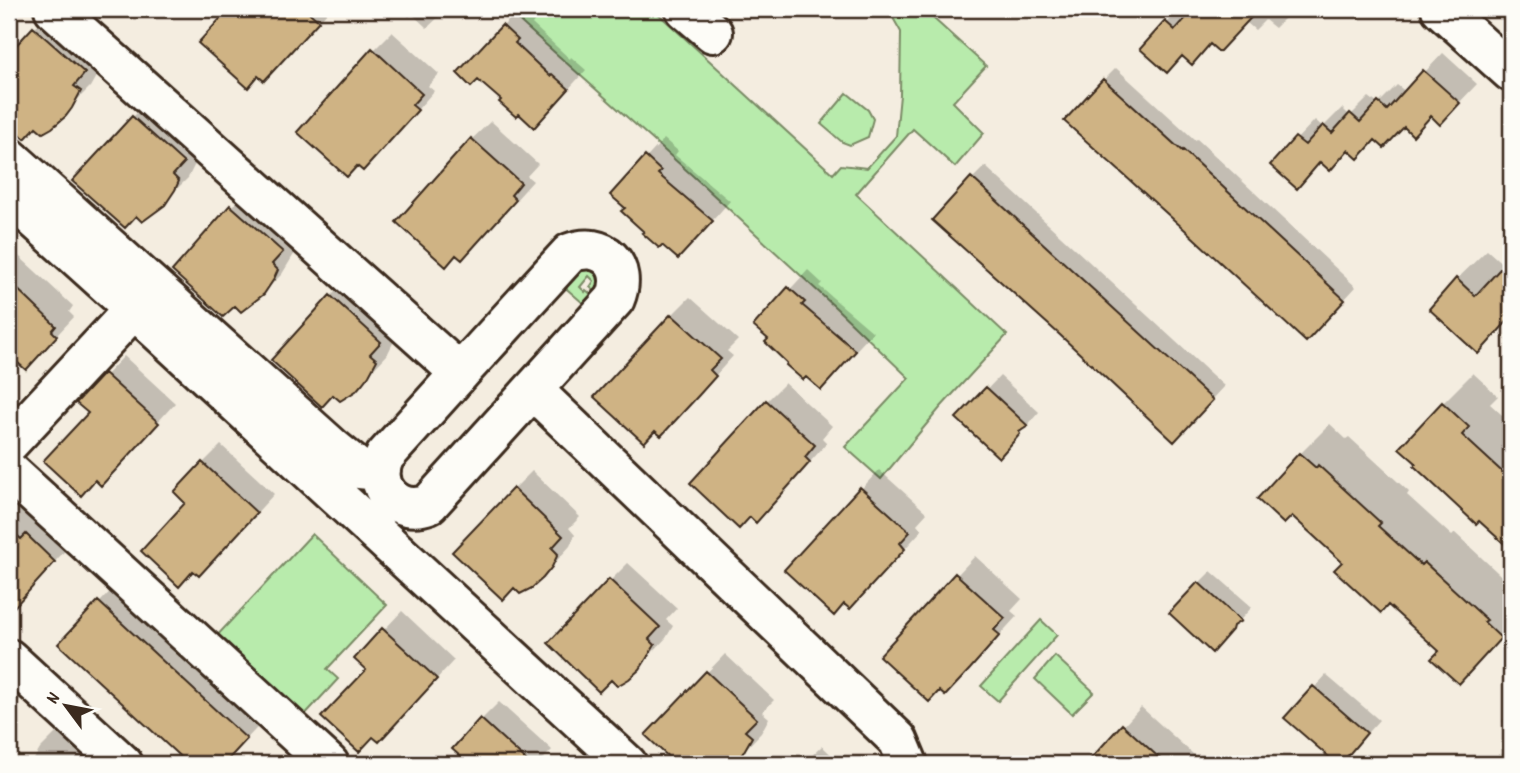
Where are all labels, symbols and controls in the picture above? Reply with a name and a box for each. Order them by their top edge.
north arrow [32,672,102,742]
text: N [41,688,68,710]

